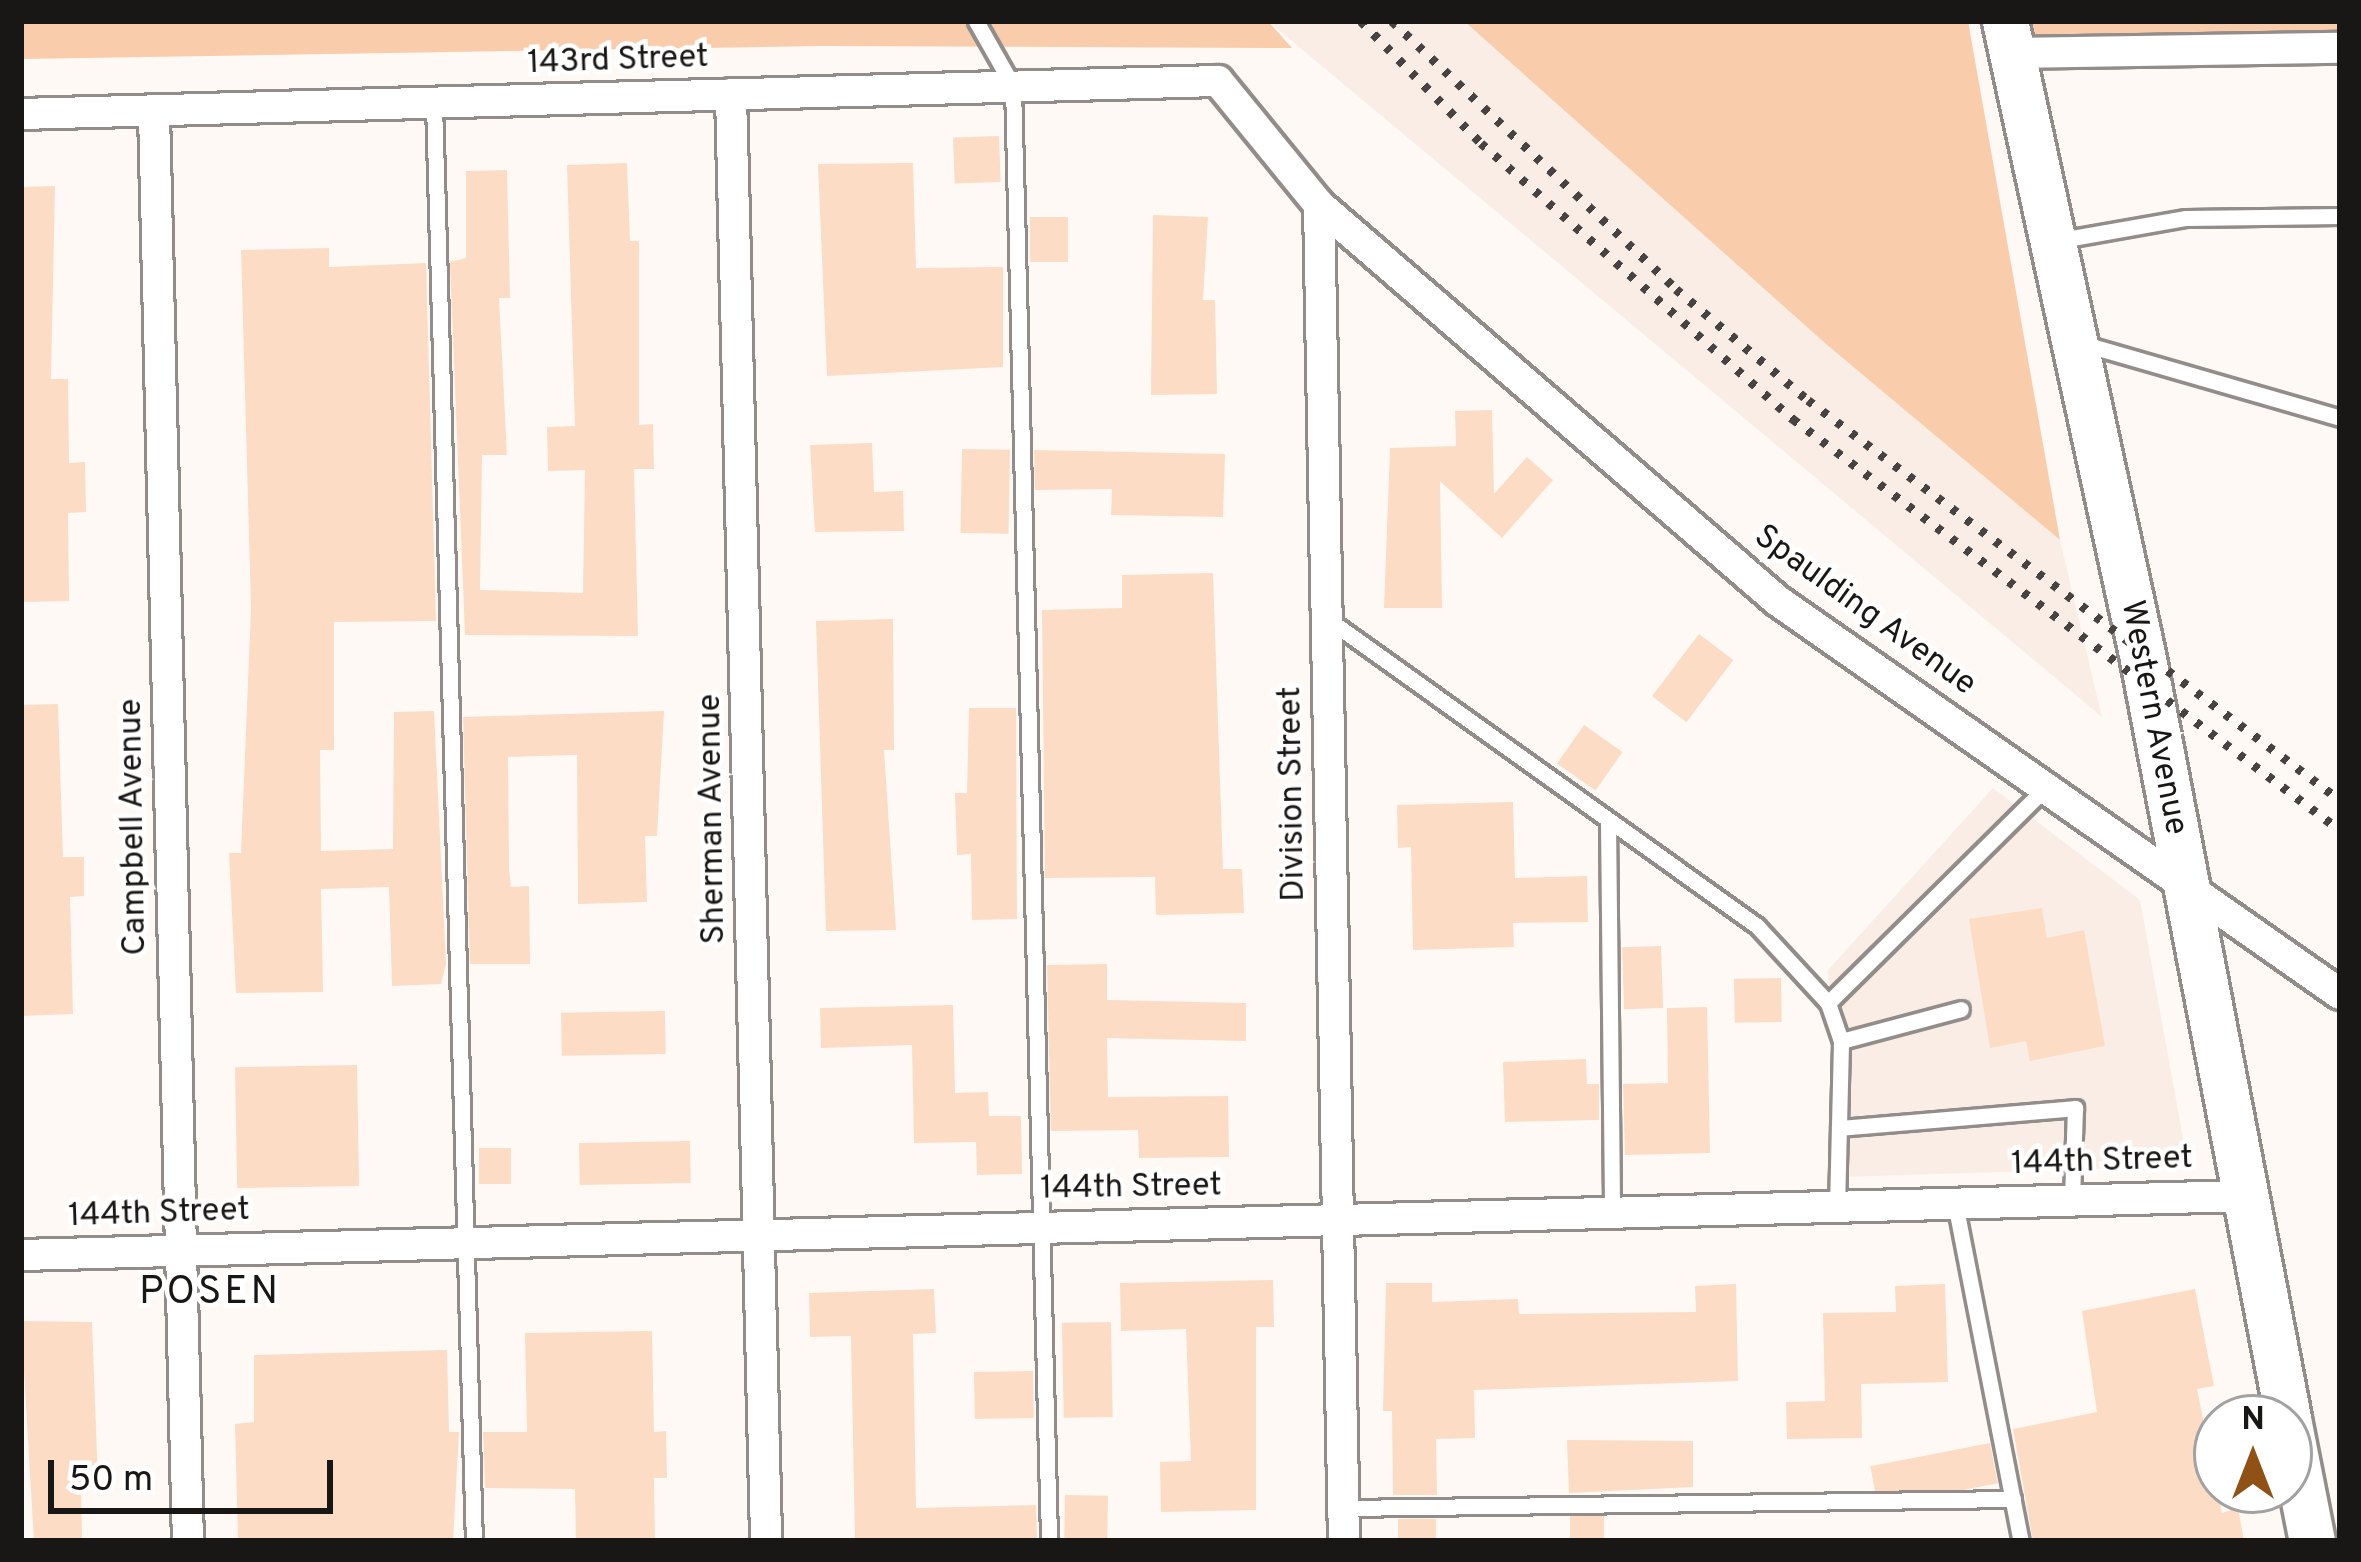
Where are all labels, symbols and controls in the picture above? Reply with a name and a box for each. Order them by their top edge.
street label: 143rd Street [527,39,709,85]
street label: Spaulding Avenue [1745,518,1983,706]
street label: Western Avenue [2110,597,2194,839]
street label: Division Street [1272,686,1316,902]
street label: Sherman Avenue [692,693,736,945]
street label: Campbell Avenue [113,697,157,957]
street label: 144th Street [2011,1140,2193,1186]
street label: 144th Street [1040,1168,1222,1210]
street label: 144th Street [68,1192,250,1238]
district label: POSEN [139,1271,281,1317]
north arrow [2193,1394,2313,1514]
text: N [2241,1400,2265,1442]
scale bar [54,1436,339,1510]
text: 50 m [69,1458,153,1504]

